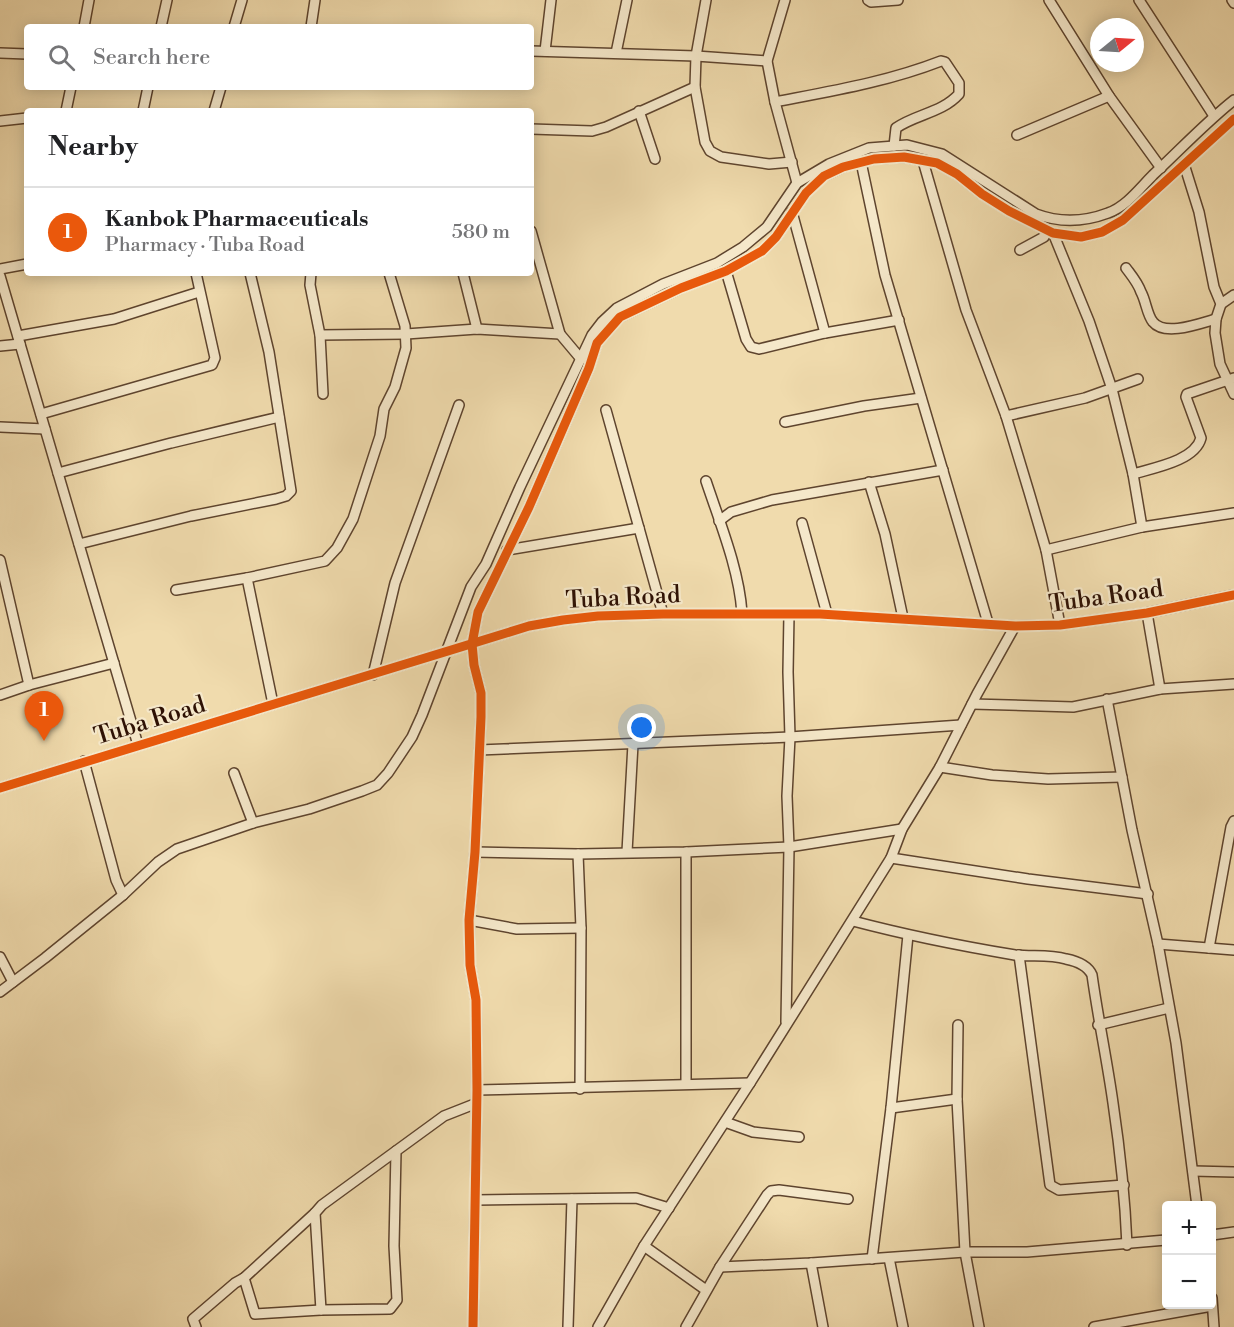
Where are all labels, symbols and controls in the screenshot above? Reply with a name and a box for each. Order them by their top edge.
north arrow [1090,18,1144,72]
search box [24,24,534,90]
icon: search [45,41,78,74]
text: Search here [93,44,210,71]
text: Nearby [48,131,138,163]
text: Kanbok Pharmaceuticals [105,206,369,233]
text: 1 [63,220,72,245]
text: 580 m [452,220,510,245]
text: Pharmacy · Tuba Road [105,233,305,258]
street label: Tuba Road [1047,574,1165,620]
street label: Tuba Road [565,580,682,616]
street label: Tuba Road [91,690,210,752]
pin: 1 [24,692,63,741]
your location [627,713,656,742]
map controls [1162,1201,1216,1309]
button: + [1162,1201,1216,1255]
button: − [1162,1255,1216,1309]

